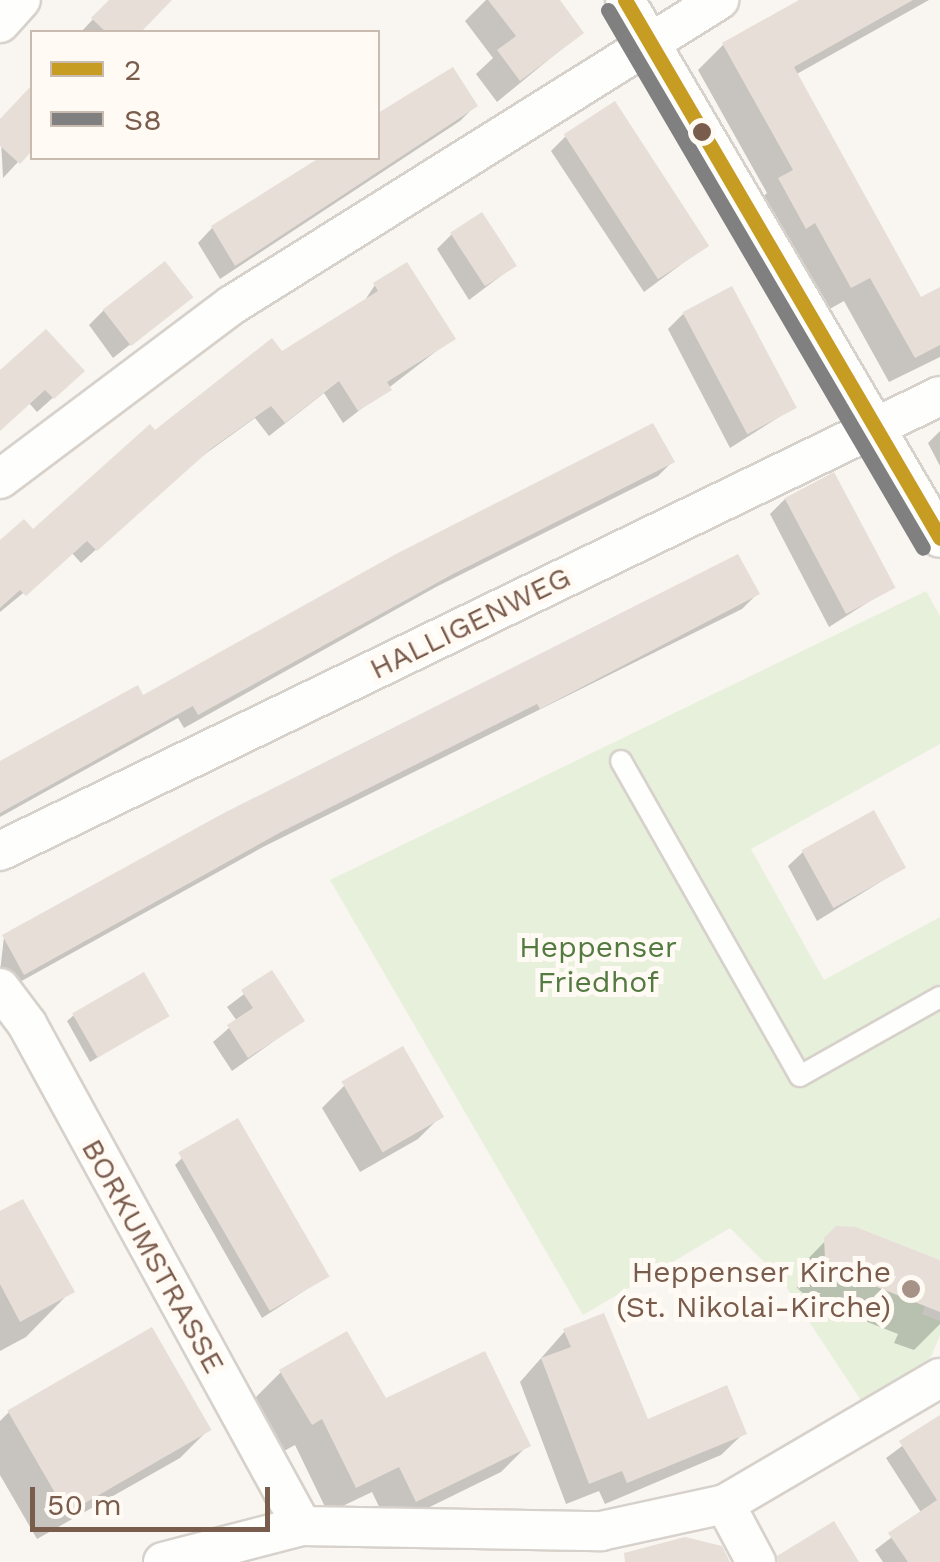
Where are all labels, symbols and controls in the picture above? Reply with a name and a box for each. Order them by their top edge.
legend [30,30,380,160]
text: 2 [124,52,142,87]
text: S8 [124,102,162,137]
unlabelled marker [692,122,712,142]
street label: HALLIGENWEG [364,559,576,687]
park label: Heppenser Friedhof [519,929,677,1000]
street label: BORKUMSTRASSE [74,1133,232,1379]
place label: Heppenser Kirche (St. Nikolai-Kirche) [616,1254,891,1324]
marker: Heppenser Kirche (St. Nikolai-Kirche) [900,1278,922,1300]
scale bar [35,1467,275,1529]
text: 50 m [47,1487,122,1522]

